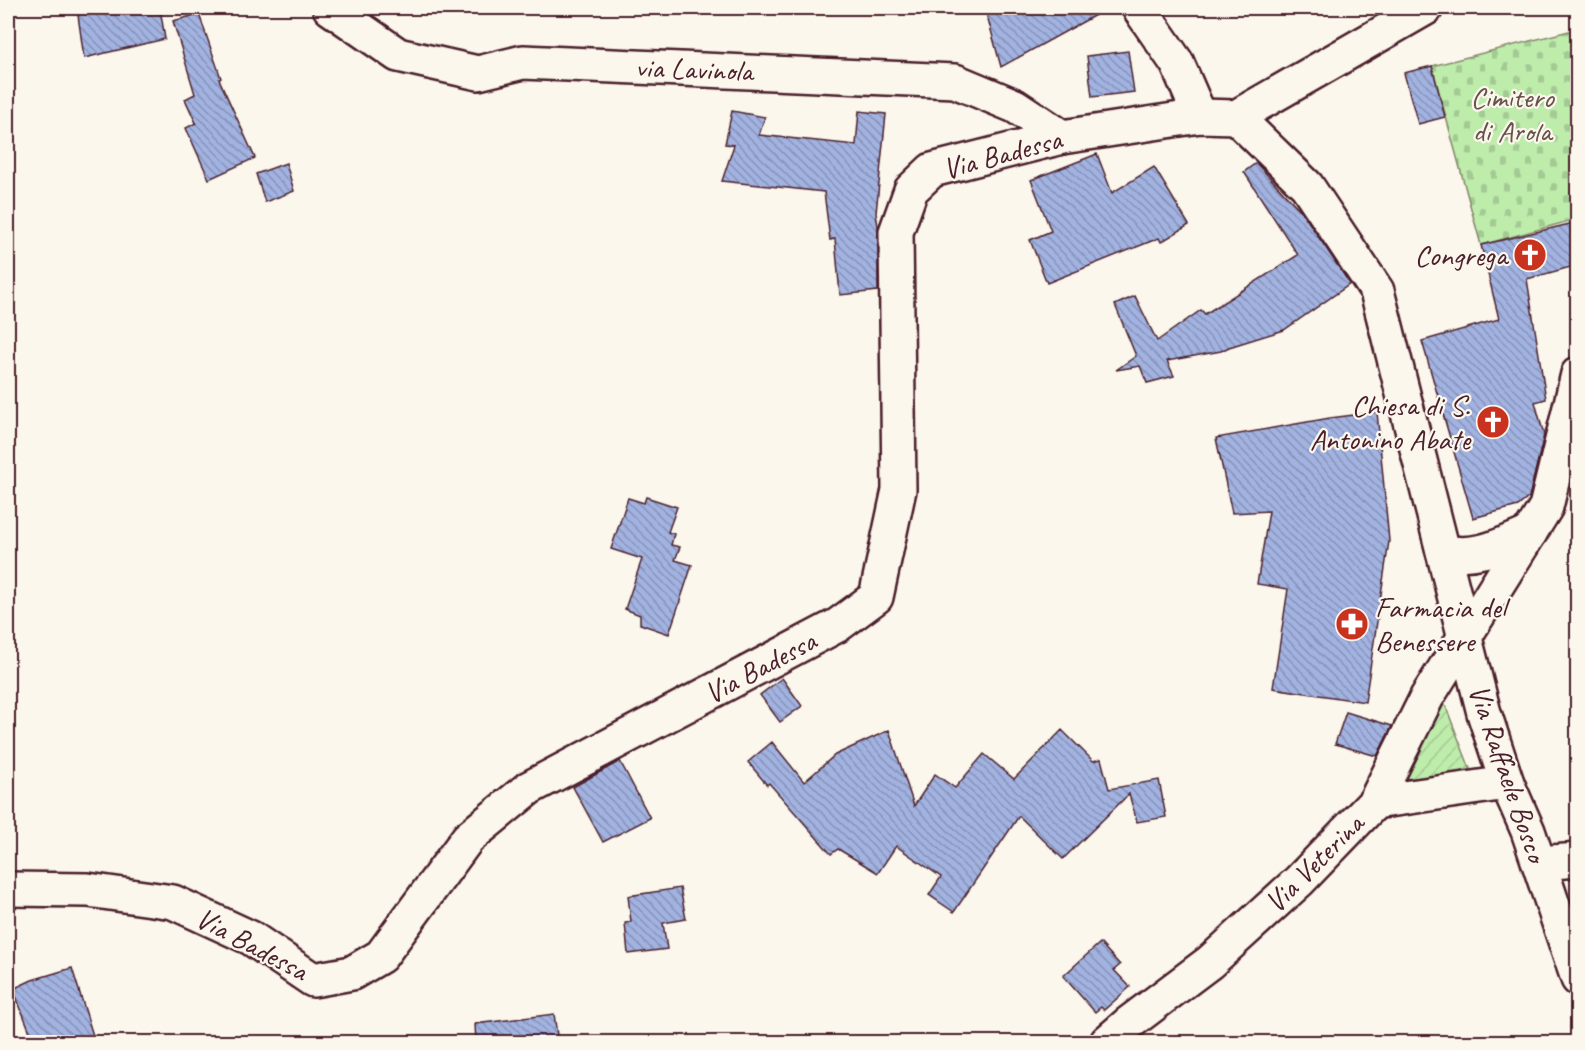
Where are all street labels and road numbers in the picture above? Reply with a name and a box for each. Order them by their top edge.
street label: via Lavinola [635,48,756,90]
street label: Via Badessa [939,119,1067,188]
street label: Via Badessa [698,621,824,712]
street label: Via Raffaele Bosco [1460,679,1557,870]
street label: Via Veterina [1256,803,1374,921]
street label: Via Badessa [190,899,316,990]

